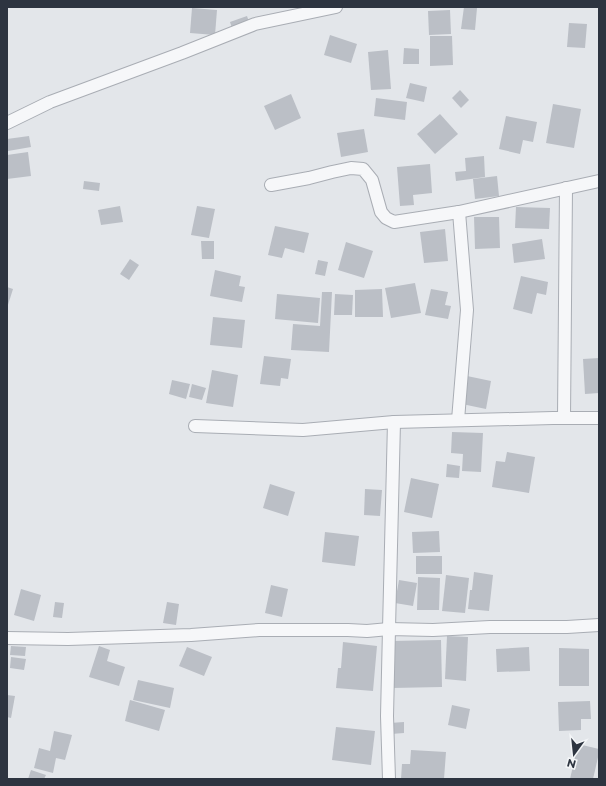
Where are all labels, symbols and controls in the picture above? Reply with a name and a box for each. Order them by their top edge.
north arrow [554,734,594,774]
text: N [565,756,578,772]

